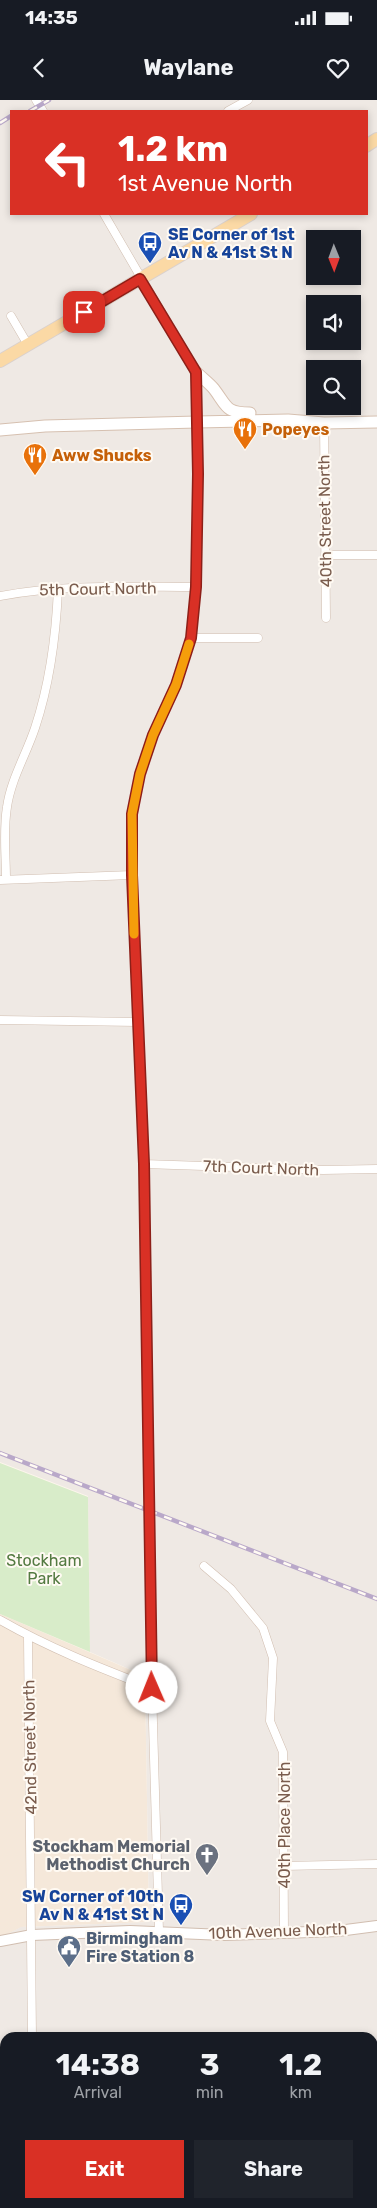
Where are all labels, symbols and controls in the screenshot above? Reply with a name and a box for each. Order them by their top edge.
text: 14:35 [25,6,78,29]
icon: back [25,54,53,82]
text: Waylane [143,54,234,81]
icon: heart [324,54,352,82]
text: 1.2 km [118,128,228,170]
icon: left [35,130,100,195]
text: 1st Avenue North [118,170,293,197]
place label: SE Corner of 1st Av N & 41st St N [168,225,295,262]
bus stop icon: SE Corner of 1st Av N & 41st St N [137,230,163,264]
north arrow [306,230,361,285]
map controls [306,230,361,415]
pin [63,291,105,333]
button: sound [306,295,361,350]
icon: arrive [70,298,98,326]
button: search [306,360,361,415]
restaurant icon: Popeyes [232,416,258,450]
place label: Popeyes [262,420,329,439]
restaurant icon: Aww Shucks [22,442,48,476]
place label: Aww Shucks [52,446,152,465]
street label: 40th Street North [314,455,336,587]
street label: 5th Court North [39,578,157,600]
street label: 7th Court North [203,1156,319,1180]
park label: Stockham Park [6,1551,82,1588]
position arrow [125,1661,177,1713]
street label: 42nd Street North [19,1679,41,1815]
street label: 40th Place North [275,1761,294,1889]
place label: Stockham Memorial Methodist Church [32,1837,190,1874]
church icon: Stockham Memorial Methodist Church [194,1842,220,1876]
place label: SW Corner of 10th Av N & 41st St N [22,1887,164,1924]
bus stop icon: SW Corner of 10th Av N & 41st St N [168,1892,194,1926]
street label: 10th Avenue North [208,1919,348,1943]
place label: Birmingham Fire Station 8 [86,1929,195,1966]
public building icon: Birmingham Fire Station 8 [56,1934,82,1968]
text: 14:38 [56,2047,140,2083]
text: 3 [200,2047,220,2083]
text: 1.2 [279,2047,322,2083]
text: Arrival [74,2083,122,2102]
text: min [196,2083,224,2102]
text: km [290,2083,312,2102]
button: Exit [25,2140,184,2198]
button: Share [194,2140,353,2198]

